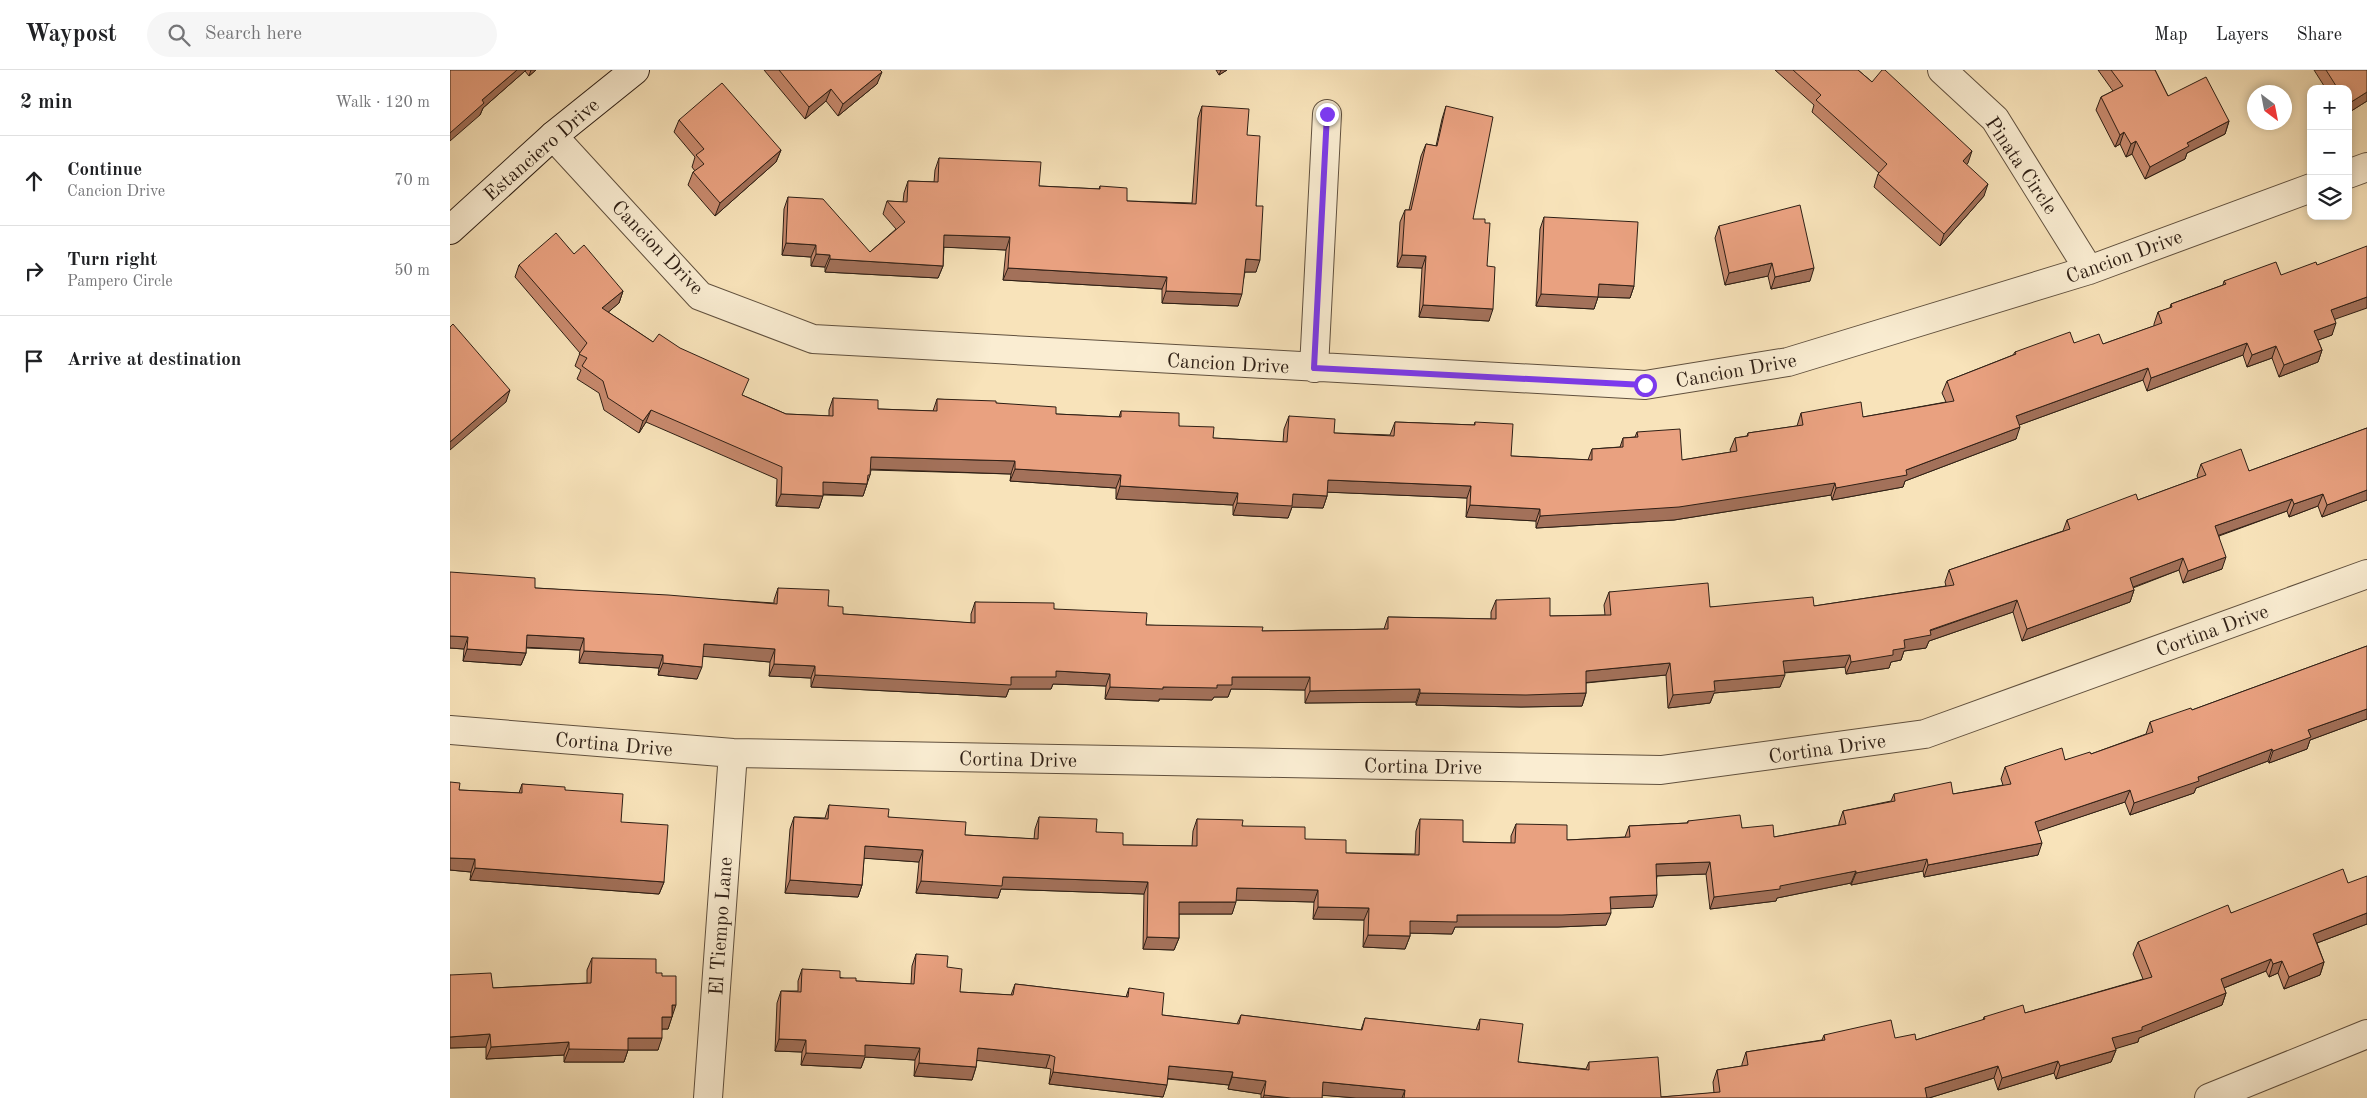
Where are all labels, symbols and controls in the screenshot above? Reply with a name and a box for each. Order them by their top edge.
search box [147,12,497,57]
icon: search [165,21,193,49]
text: Waypost [25,23,117,47]
text: Search here [205,25,302,44]
text: Map [2154,26,2188,44]
text: Layers [2216,26,2268,44]
text: Share [2296,26,2342,44]
north arrow [2247,85,2292,130]
map controls [2307,85,2352,220]
button: + [2307,85,2352,130]
text: 2 min [20,92,73,113]
text: Walk · 120 m [335,95,430,111]
street label: Estanciero Drive [481,95,604,206]
route end [1316,103,1339,126]
street label: Pinata Circle [1981,114,2060,218]
button: − [2307,130,2352,175]
text: Continue [67,161,142,180]
icon: ahead [20,167,48,195]
text: 70 m [394,173,430,189]
button: layers [2307,175,2352,220]
text: Cancion Drive [67,184,165,200]
street label: Cancion Drive [607,197,706,299]
street label: Cancion Drive [2064,228,2186,288]
text: Turn right [67,251,157,270]
icon: right [20,257,48,285]
text: 50 m [394,263,430,279]
text: Pampero Circle [67,274,173,290]
icon: arrive [20,347,48,375]
text: Arrive at destination [67,351,241,370]
street label: Cancion Drive [1674,351,1798,392]
street label: Cancion Drive [1166,352,1290,378]
route start [1634,374,1657,397]
street label: Cortina Drive [2154,602,2272,661]
street label: Cortina Drive [554,731,674,761]
street label: Cortina Drive [1767,732,1887,768]
street label: Cortina Drive [959,750,1077,772]
street label: Cortina Drive [1364,757,1482,779]
street label: El Tiempo Lane [707,856,737,996]

